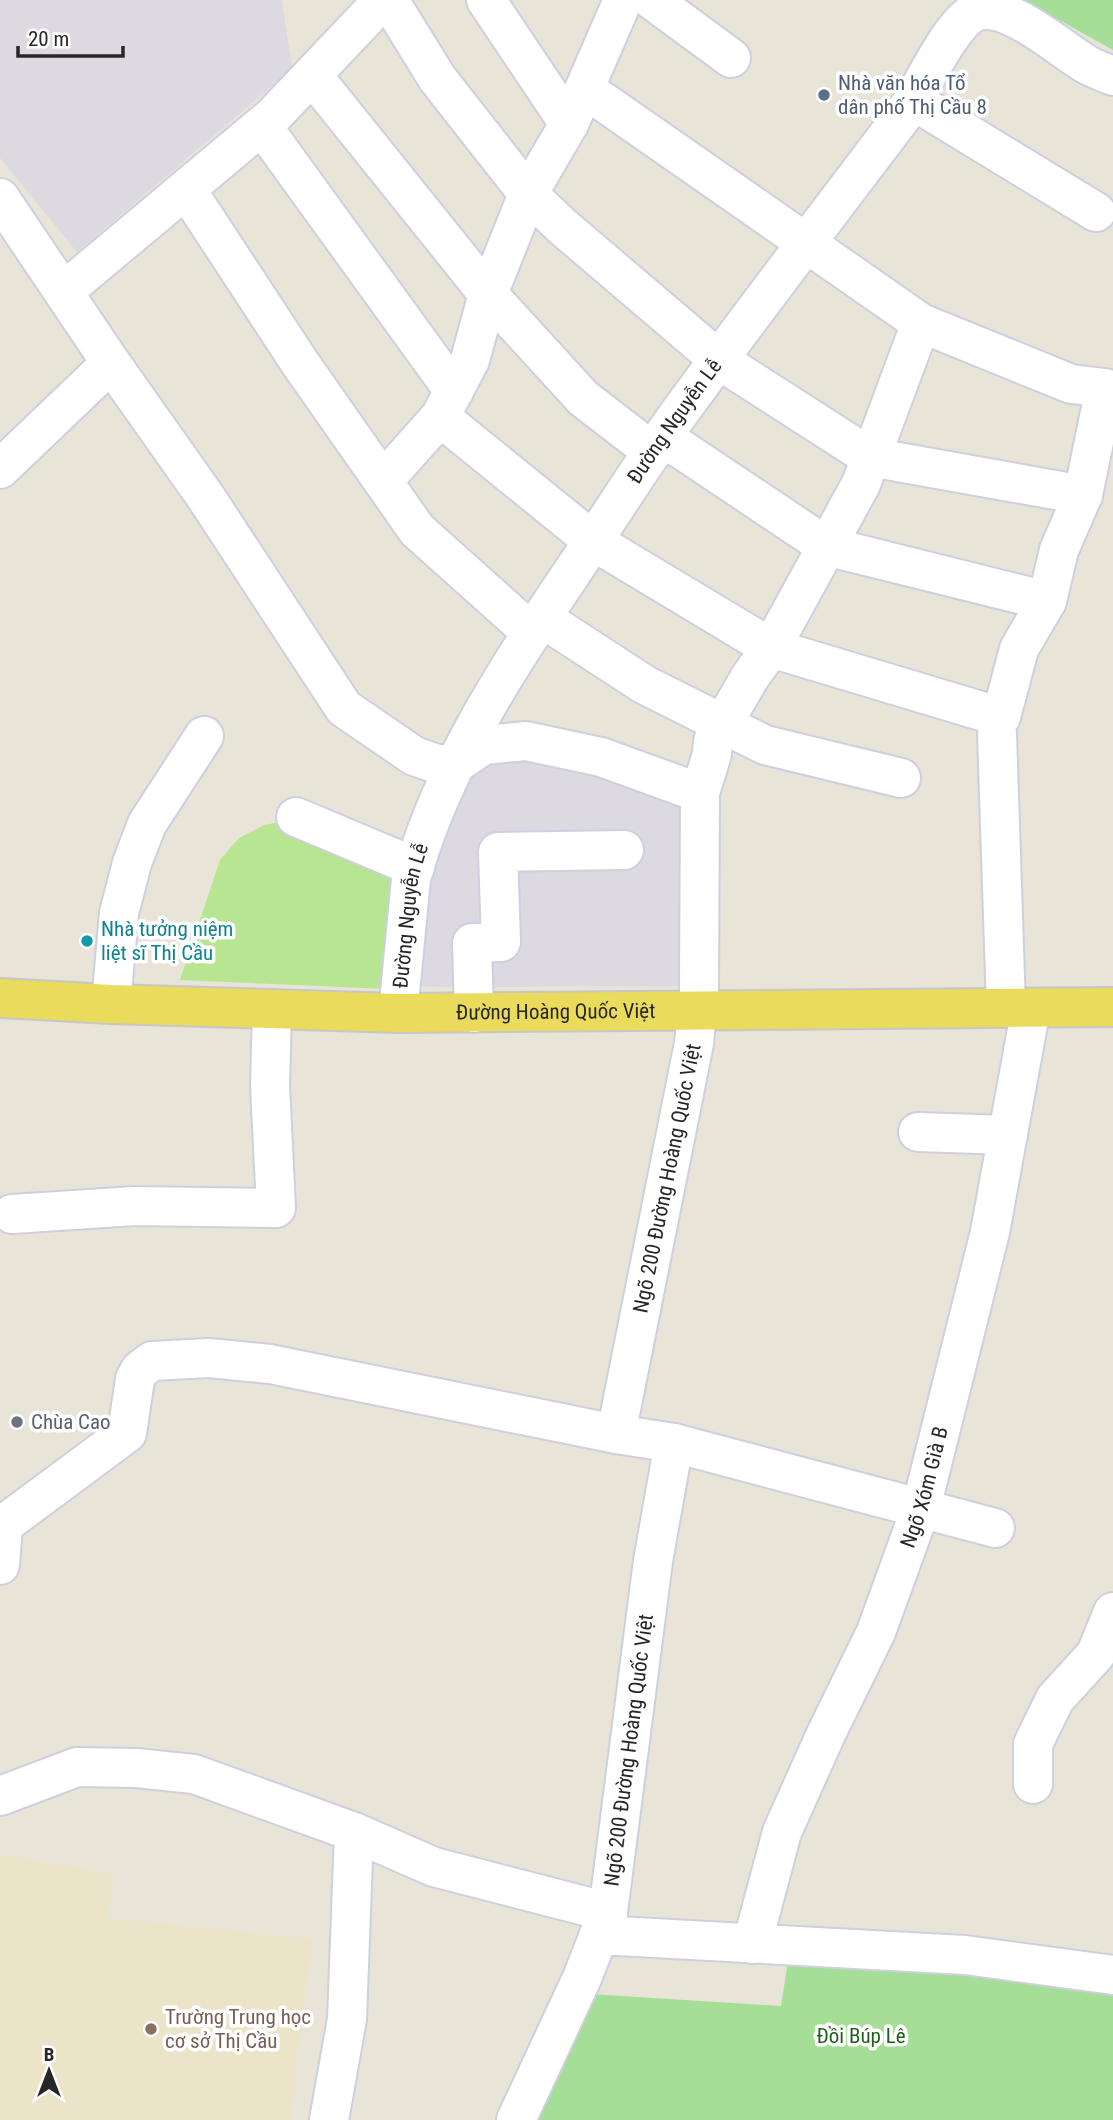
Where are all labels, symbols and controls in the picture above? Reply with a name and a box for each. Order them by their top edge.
scale bar [18,14,122,58]
text: 20 m [28,27,69,51]
place label: Nhà văn hóa Tổ dân phố Thị Cầu 8 [838,71,987,119]
marker: Nhà văn hóa Tổ dân phố Thị Cầu 8 [816,87,832,103]
street label: Đường Nguyễn Lễ [622,354,727,488]
street label: Đường Nguyễn Lễ [388,840,433,990]
place label: Nhà tưởng niệm liệt sĩ Thị Cầu [101,917,233,965]
marker: Nhà tưởng niệm liệt sĩ Thị Cầu [79,933,95,949]
street label: Đường Hoàng Quốc Việt [456,999,655,1025]
street label: Ngõ 200 Đường Hoàng Quốc Việt [628,1042,706,1315]
place label: Chùa Cao [31,1410,111,1434]
marker: Chùa Cao [9,1414,25,1430]
street label: Ngõ Xóm Già B [896,1424,953,1551]
street label: Ngõ 200 Đường Hoàng Quốc Việt [599,1613,658,1888]
place label: Trường Trung học cơ sở Thị Cầu [165,2005,311,2053]
marker: Trường Trung học cơ sở Thị Cầu [143,2021,159,2037]
park label: Đồi Búp Lê [816,2024,906,2048]
north arrow [14,2036,84,2106]
text: B [44,2043,54,2066]

